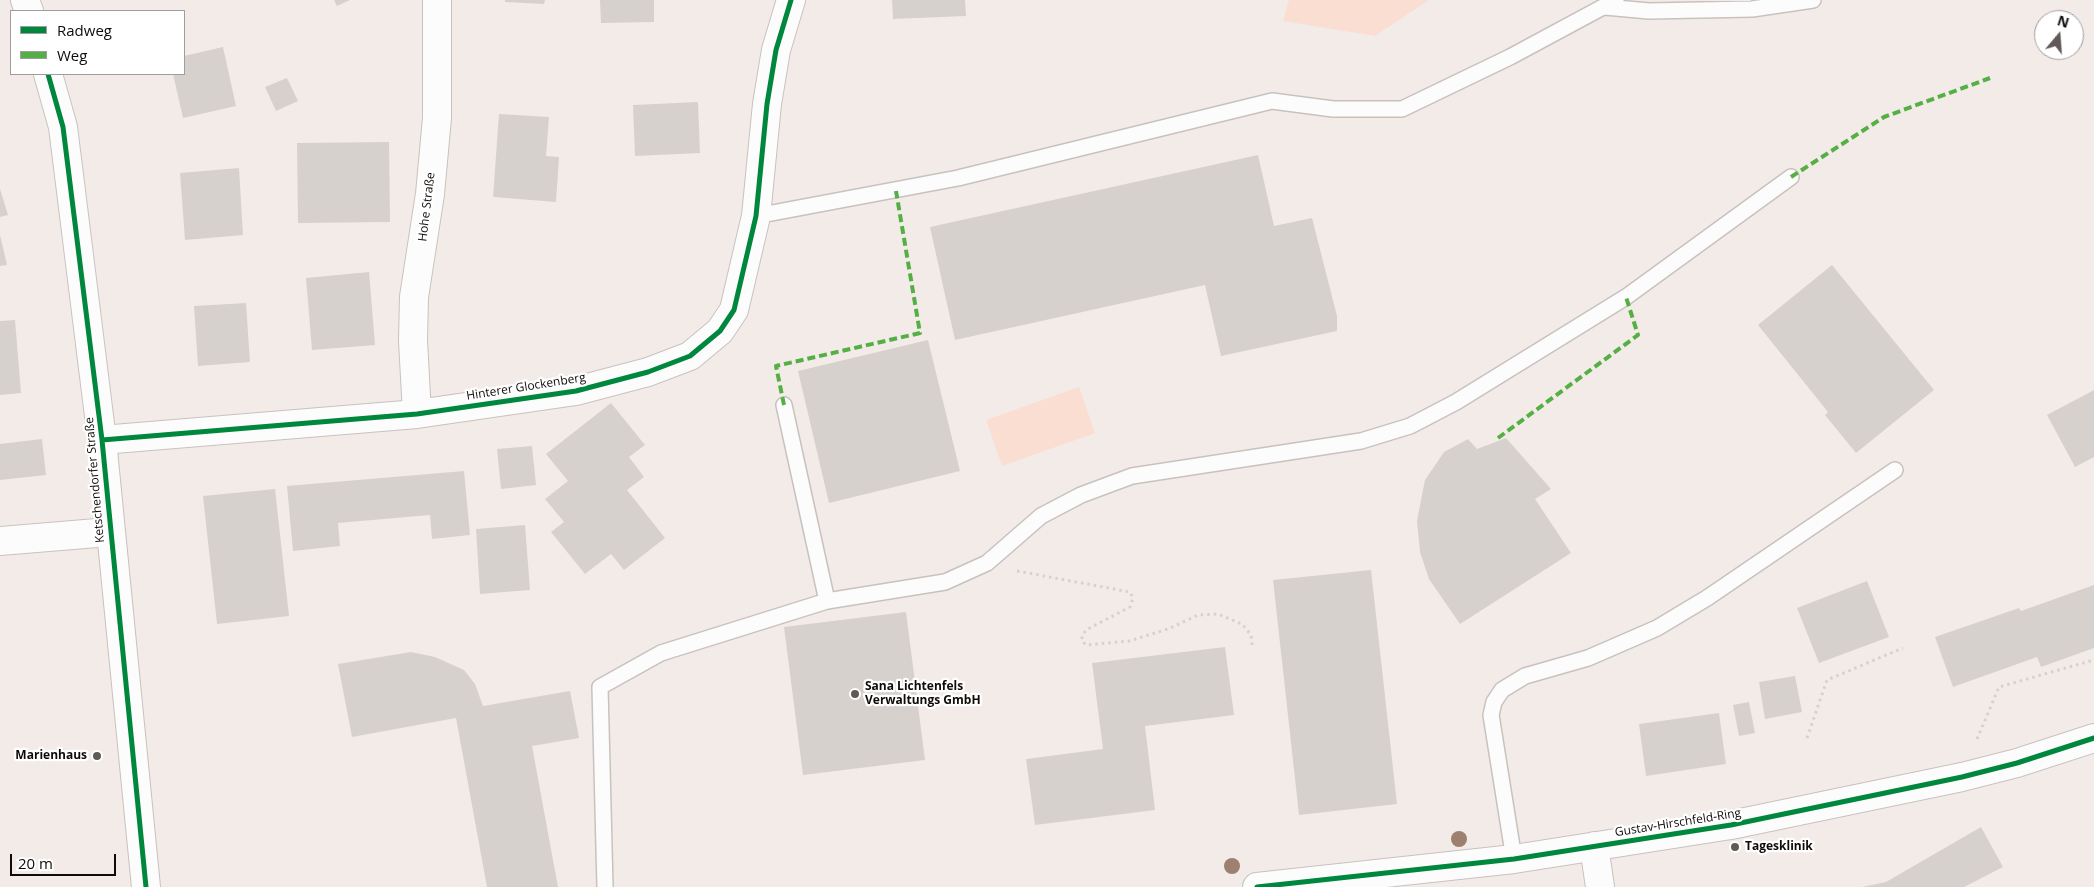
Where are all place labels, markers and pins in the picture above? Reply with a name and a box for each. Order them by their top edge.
place label: Sana Lichtenfels Verwaltungs GmbH [865,680,981,708]
marker: Sana Lichtenfels Verwaltungs GmbH [849,688,861,700]
place label: Marienhaus [15,749,87,763]
marker: Marienhaus [91,750,103,762]
place label: Tagesklinik [1745,840,1813,854]
marker: Tagesklinik [1729,841,1741,853]

